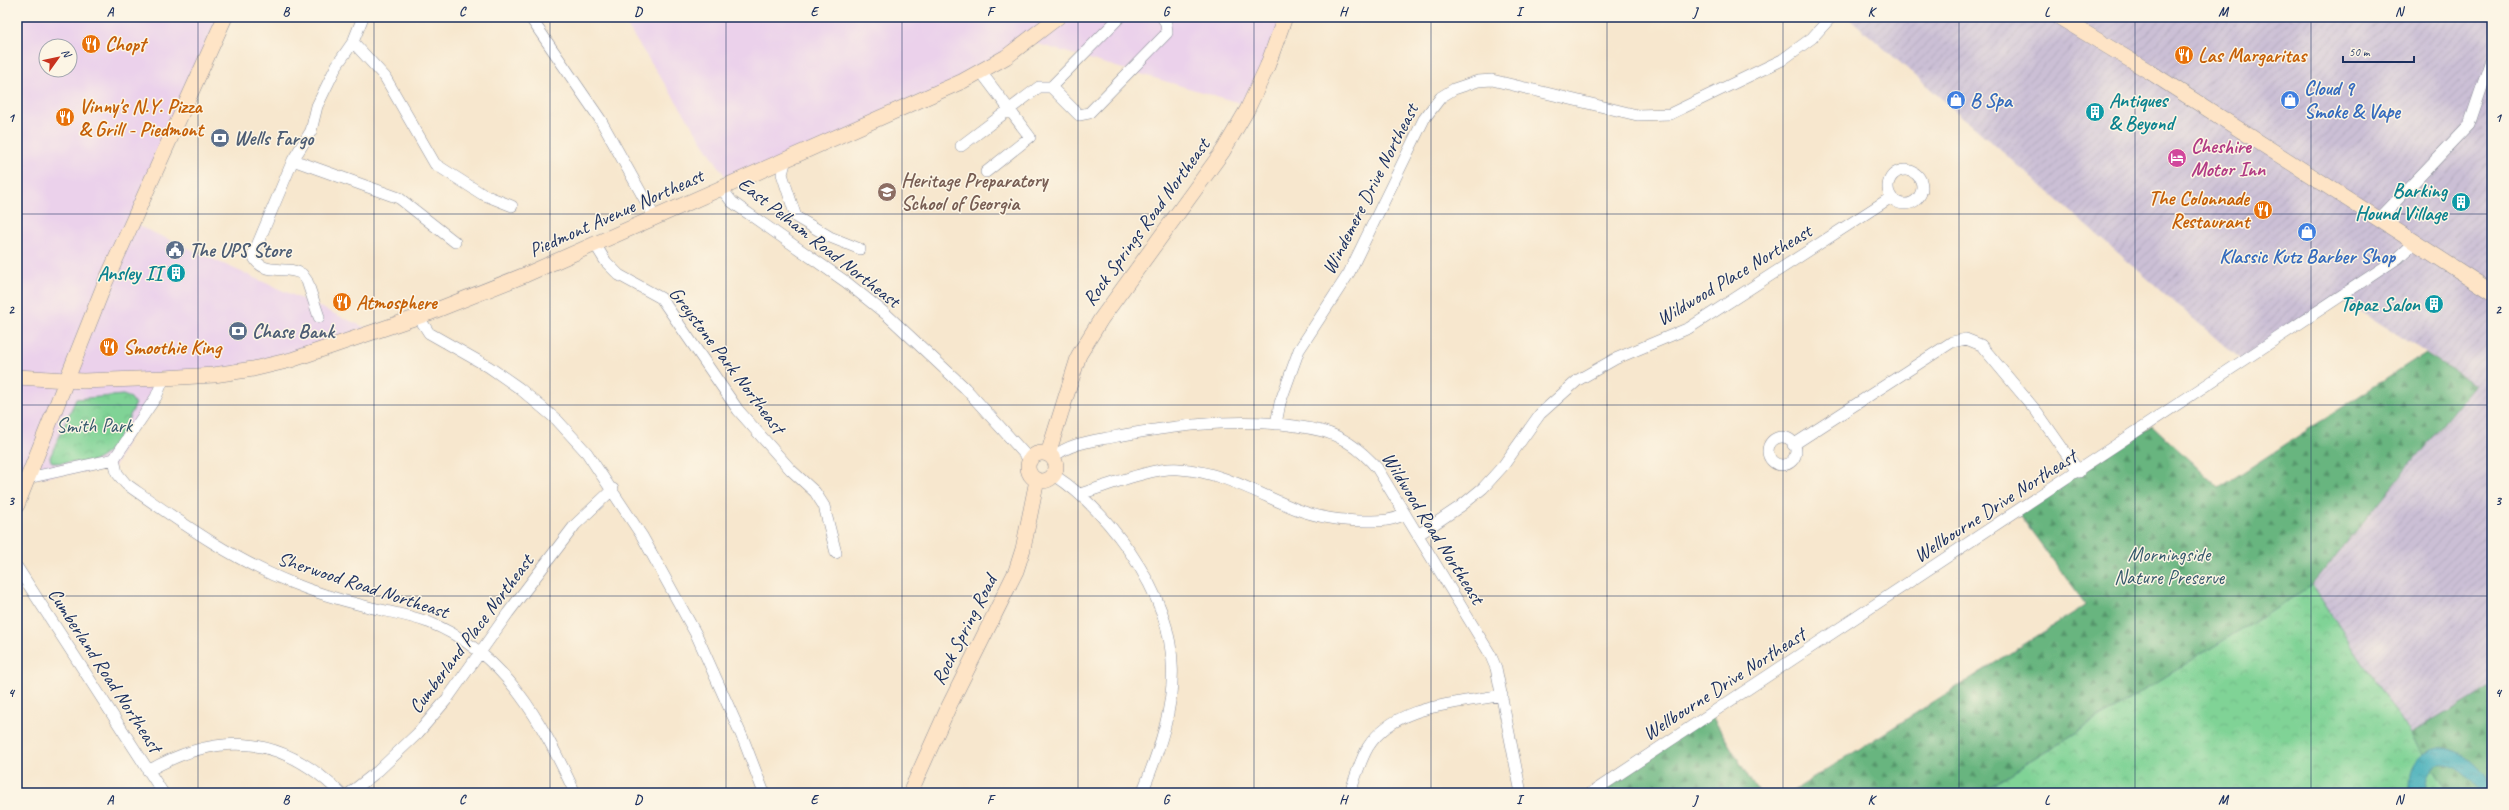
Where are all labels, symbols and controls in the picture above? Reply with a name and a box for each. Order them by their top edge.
text: A [107,4,115,20]
text: B [283,4,291,20]
text: C [459,4,467,20]
text: D [634,4,643,20]
text: E [811,4,820,20]
text: F [987,4,996,20]
text: G [1163,4,1171,20]
text: H [1339,4,1349,20]
text: I [1516,4,1525,20]
text: J [1692,4,1699,20]
text: K [1868,4,1878,20]
text: L [2044,4,2051,20]
text: M [2218,4,2229,20]
text: N [2395,4,2406,20]
place label: Chopt [105,32,149,57]
restaurant icon: Chopt [80,33,102,55]
north arrow [38,38,78,78]
scale bar [2343,38,2414,64]
place label: Las Margaritas [2198,43,2308,68]
restaurant icon: Las Margaritas [2173,44,2195,66]
text: 50 m [2349,44,2371,60]
text: N [59,46,75,61]
place label: Cloud 9 Smoke & Vape [2304,76,2401,124]
place label: B Spa [1970,88,2014,113]
place label: Antiques & Beyond [2109,88,2178,136]
shop icon: B Spa [1945,89,1967,111]
shop icon: Cloud 9 Smoke & Vape [2279,89,2301,111]
place label: Vinny's N.Y. Pizza & Grill - Piedmont [79,94,205,142]
street label: Windemere Drive Northeast [1316,97,1425,279]
building icon: Antiques & Beyond [2084,101,2106,123]
restaurant icon: Vinny's N.Y. Pizza & Grill - Piedmont [54,106,76,128]
text: 1 [8,110,16,126]
text: 1 [2495,110,2503,126]
place label: Wells Fargo [234,126,315,151]
bank icon: Wells Fargo [209,127,231,149]
street label: Rock Springs Road Northeast [1077,131,1217,311]
place label: Cheshire Motor Inn [2191,134,2266,182]
hotel icon: Cheshire Motor Inn [2166,147,2188,169]
street label: Piedmont Avenue Northeast [525,162,709,263]
place label: Heritage Preparatory School of Georgia [901,168,1049,216]
street label: East Pelham Road Northeast [733,171,907,315]
place label: Barking Hound Village [2355,178,2449,226]
school or university icon: Heritage Preparatory School of Georgia [876,181,898,203]
place label: The Colonnade Restaurant [2149,186,2251,234]
building icon: Barking Hound Village [2450,191,2472,213]
restaurant icon: The Colonnade Restaurant [2252,199,2274,221]
street label: Wildwood Place Northeast [1652,218,1818,331]
shop icon: Klassic Kutz Barber Shop [2296,221,2318,243]
place label: The UPS Store [189,238,292,263]
public building icon: The UPS Store [164,239,186,261]
place label: Klassic Kutz Barber Shop [2219,244,2396,269]
place label: Ansley II [97,261,166,286]
building icon: Ansley II [165,262,187,284]
street label: Greystone Park Northeast [664,281,793,441]
place label: Atmosphere [356,290,438,315]
restaurant icon: Atmosphere [331,291,353,313]
place label: Topaz Salon [2340,292,2421,317]
building icon: Topaz Salon [2423,293,2445,315]
text: 2 [8,302,15,318]
text: 2 [2495,302,2502,318]
place label: Chase Bank [252,319,336,344]
bank icon: Chase Bank [227,320,249,342]
place label: Smoothie King [123,335,223,360]
restaurant icon: Smoothie King [98,336,120,358]
park label: Smith Park [56,413,134,438]
street label: Wellbourne Drive Northeast [1909,442,2084,568]
street label: Wildwood Road Northeast [1376,447,1491,611]
text: 3 [8,493,15,509]
text: 3 [2495,493,2502,509]
park label: Morningside Nature Preserve [2114,542,2225,590]
street label: Sherwood Road Northeast [275,546,454,625]
street label: Cumberland Place Northeast [403,548,540,718]
street label: Rock Spring Road [926,568,1004,689]
street label: Cumberland Road Northeast [42,583,169,760]
street label: Wellbourne Drive Northeast [1638,620,1813,746]
text: 4 [8,685,16,701]
text: 4 [2495,685,2503,701]
text: A [107,792,115,808]
text: B [283,792,291,808]
text: C [459,792,467,808]
text: D [634,792,643,808]
text: E [811,792,820,808]
text: F [987,792,996,808]
text: G [1163,792,1171,808]
text: H [1339,792,1349,808]
text: I [1516,792,1525,808]
text: J [1692,792,1699,808]
text: K [1868,792,1878,808]
text: L [2044,792,2051,808]
text: M [2218,792,2229,808]
text: N [2395,792,2406,808]

